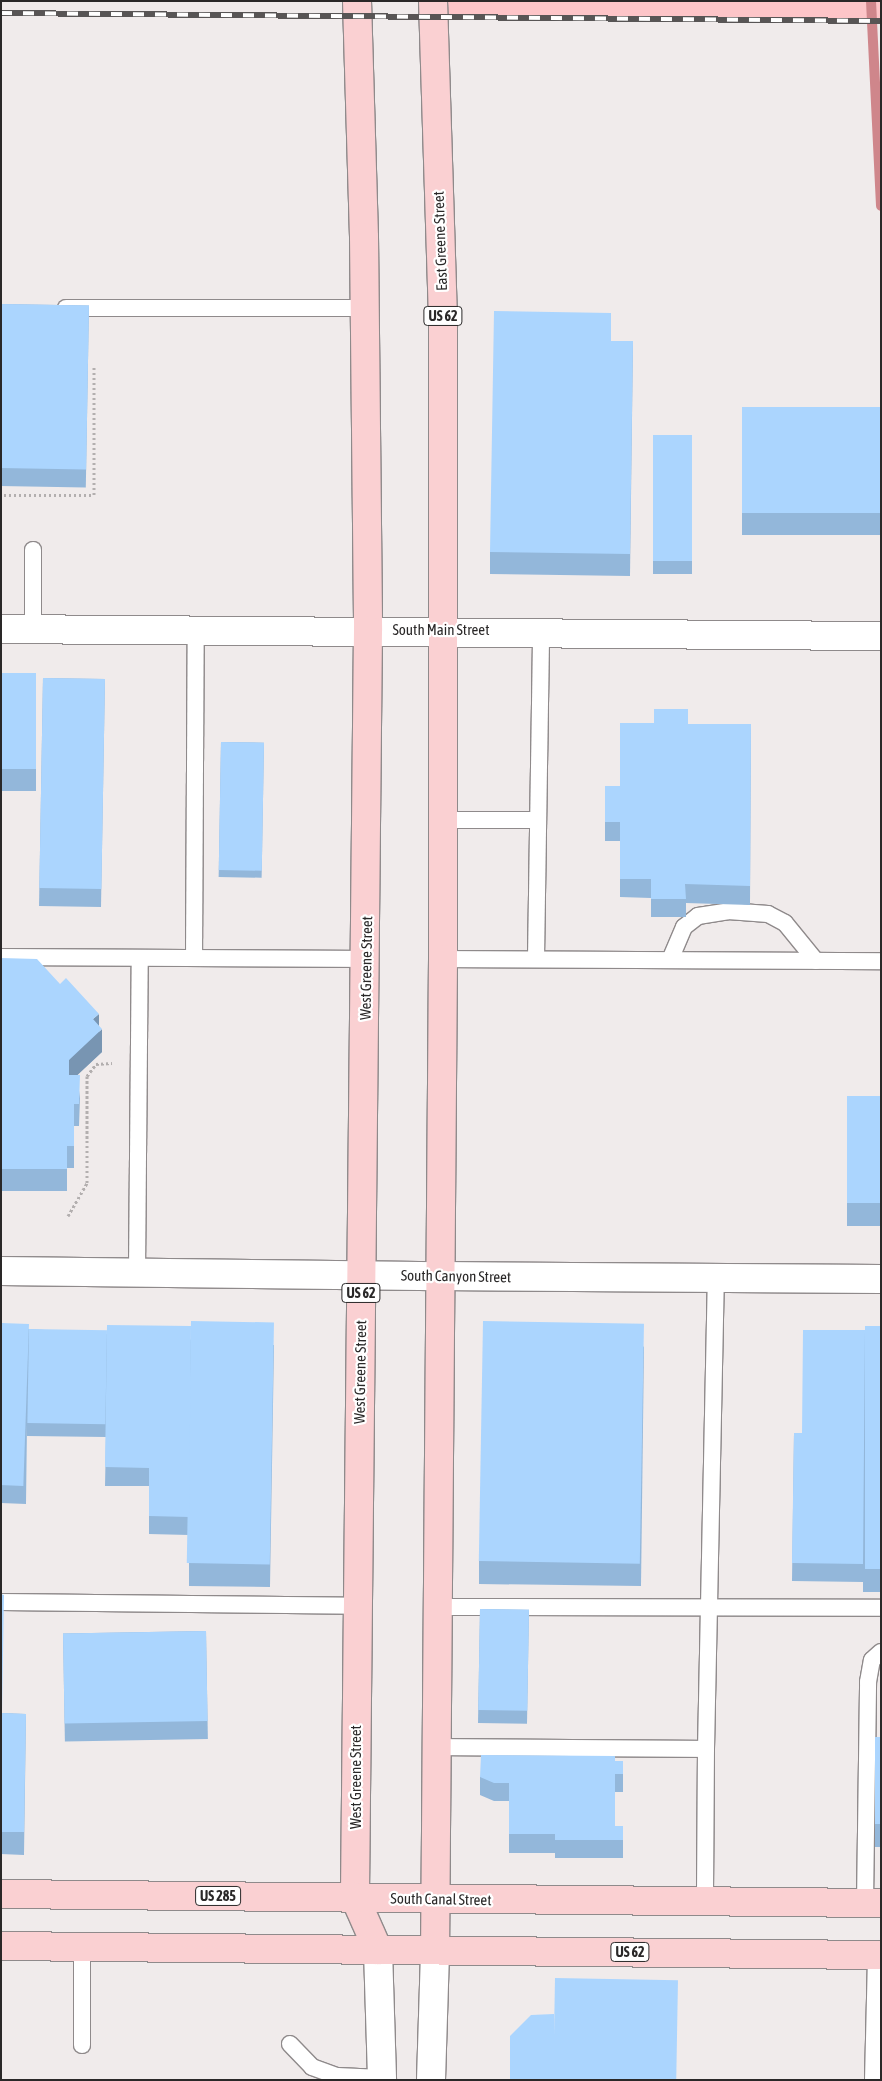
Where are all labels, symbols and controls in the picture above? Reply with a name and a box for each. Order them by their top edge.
street label: East Greene Street [429,191,451,291]
road number: US 62 [423,304,463,328]
street label: South Main Street [393,621,489,639]
street label: West Greene Street [356,916,376,1020]
street label: South Canyon Street [401,1266,511,1286]
road number: US 62 [341,1282,381,1305]
street label: West Greene Street [350,1320,370,1424]
street label: West Greene Street [347,1725,365,1829]
road number: US 285 [194,1884,242,1908]
street label: South Canal Street [390,1889,492,1909]
road number: US 62 [610,1940,650,1964]

